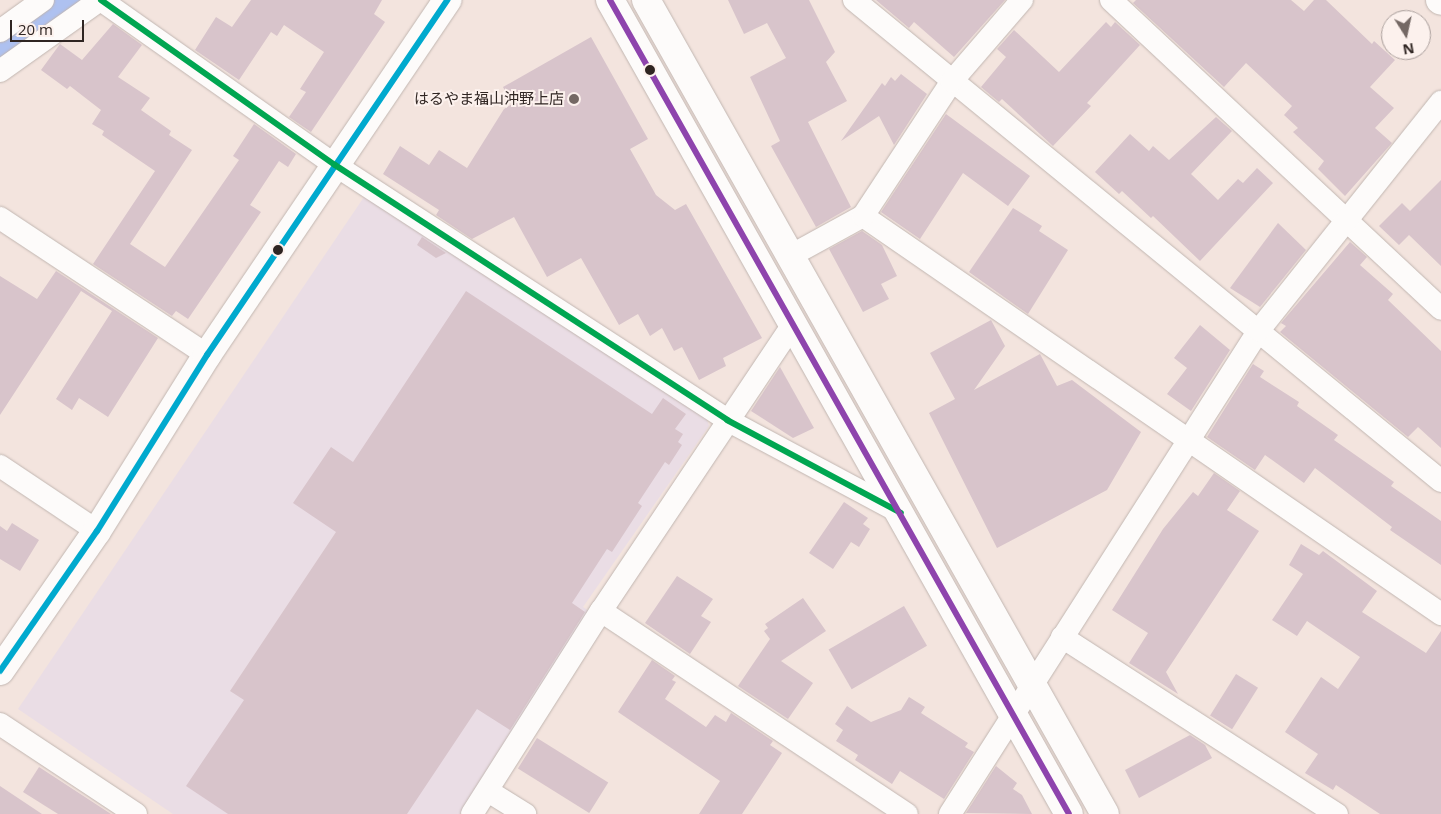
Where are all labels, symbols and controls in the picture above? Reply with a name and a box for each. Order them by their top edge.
scale bar [12,10,86,42]
north arrow [1381,10,1431,60]
text: 20 m [18,19,53,39]
text: N [1401,39,1416,60]
unlabelled marker [645,65,655,75]
place label: はるやま福山沖野上店 [414,90,564,108]
marker: はるやま福山沖野上店 [568,93,580,105]
unlabelled marker [273,245,283,255]

